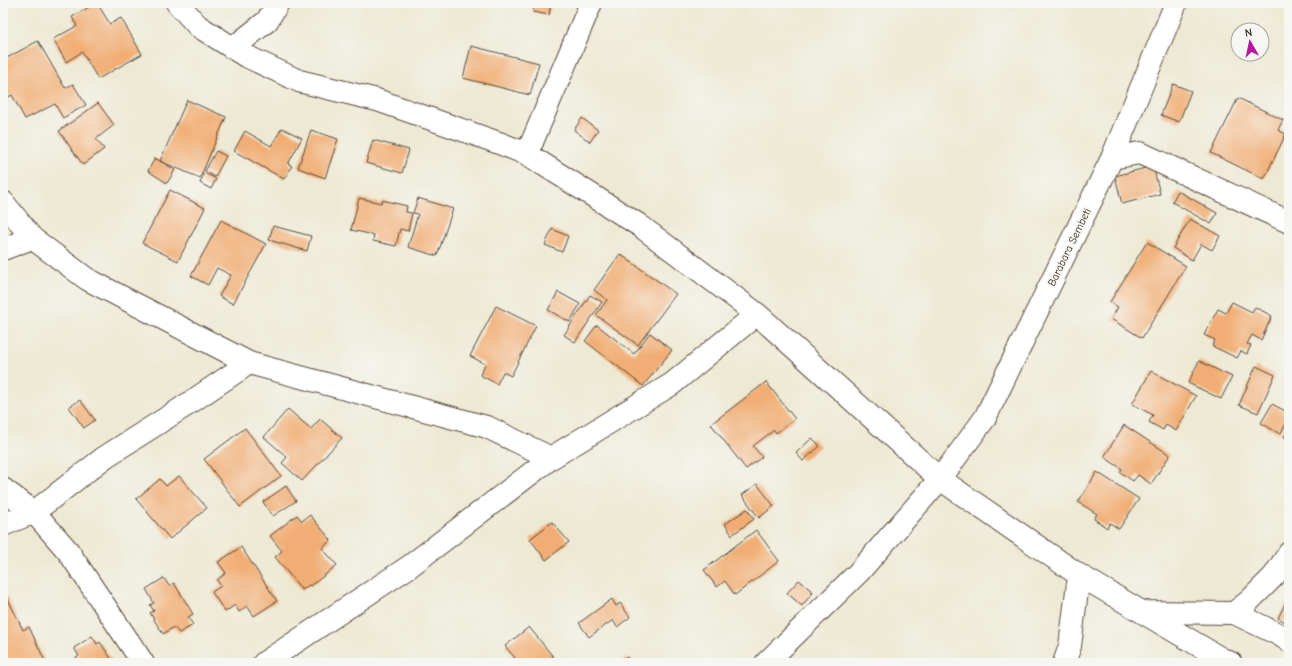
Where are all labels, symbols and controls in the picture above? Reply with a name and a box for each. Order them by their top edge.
north arrow [1230,22,1270,62]
text: N [1244,26,1253,40]
street label: Barabara Sembeti [1045,206,1094,288]

